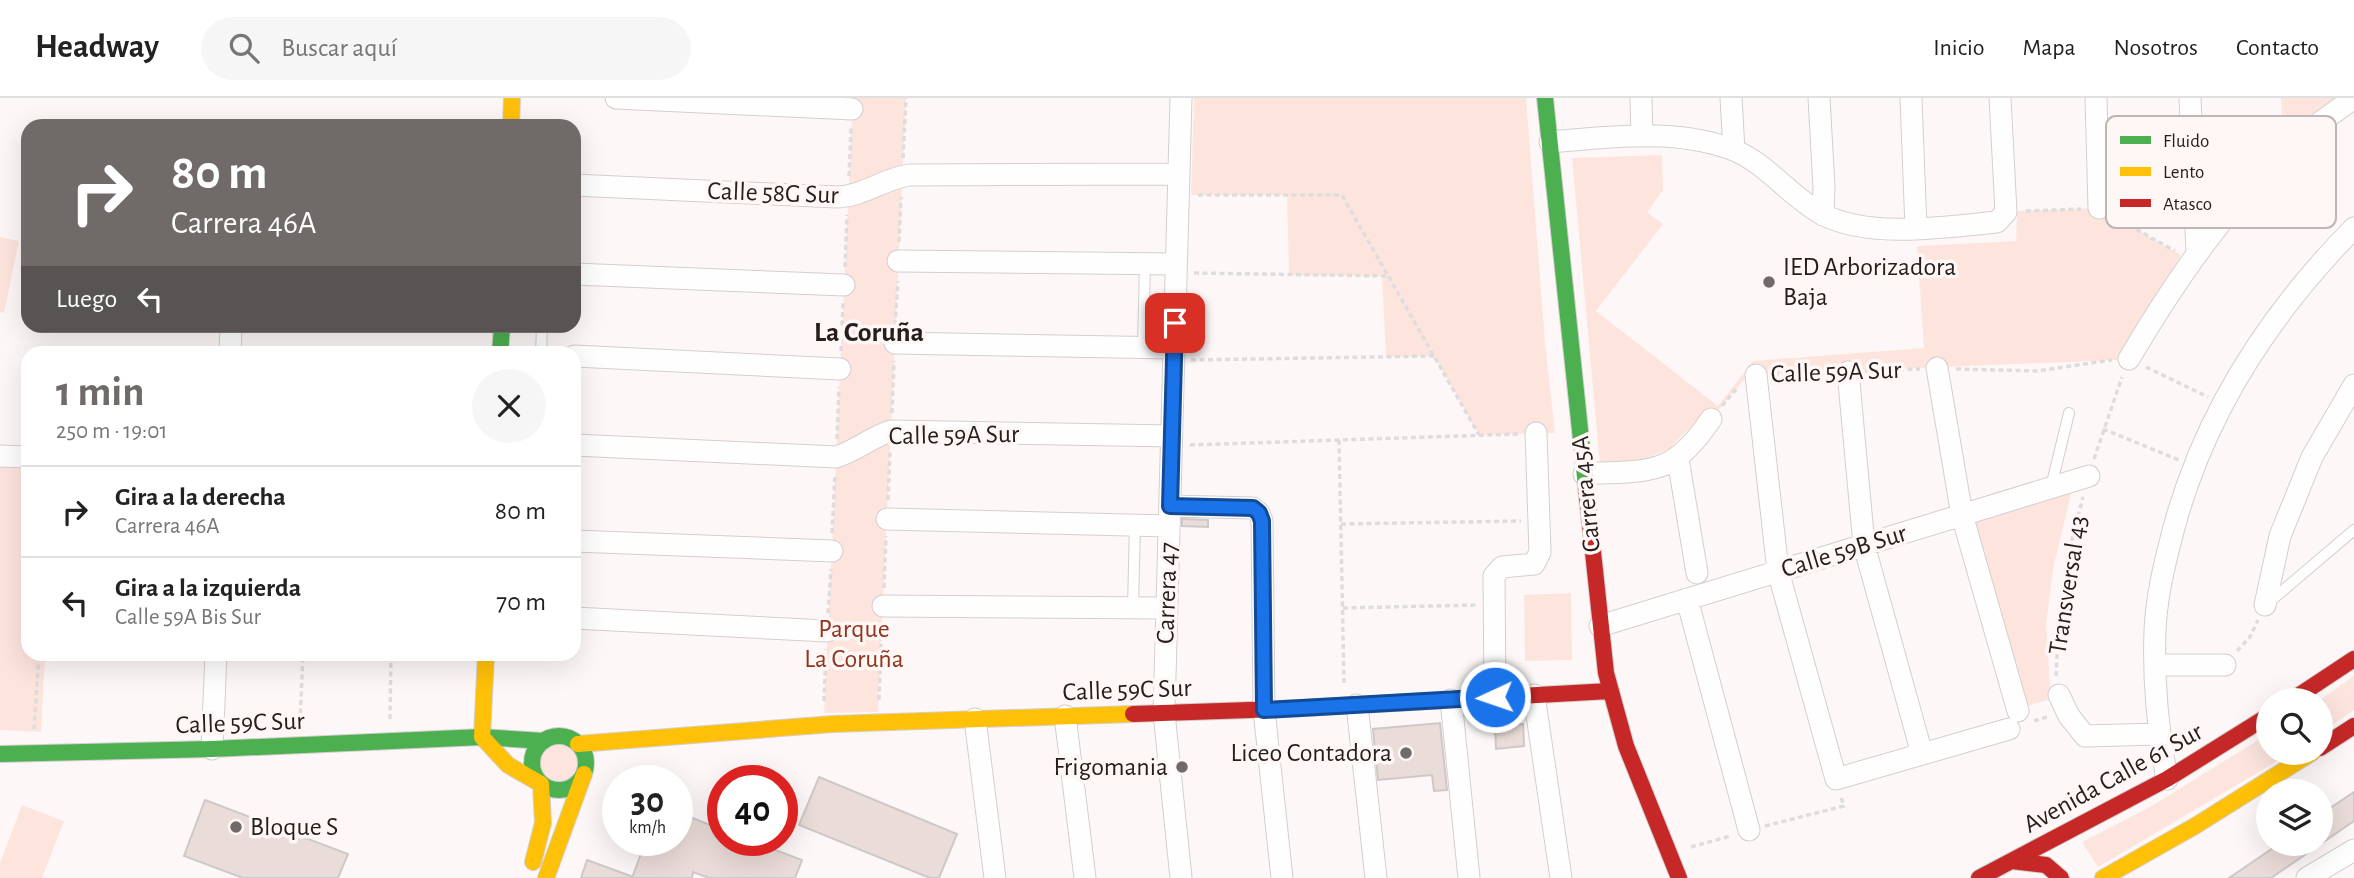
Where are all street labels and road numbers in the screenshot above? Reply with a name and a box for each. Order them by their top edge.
street label: Calle 58G Sur [707,178,840,208]
street label: Calle 59A Sur [1770,357,1902,387]
street label: Calle 59A Sur [888,421,1020,449]
street label: Carrera 45A [1567,435,1605,553]
street label: Transversal 43 [2044,514,2092,656]
street label: Calle 59B Sur [1778,519,1910,582]
street label: Carrera 47 [1152,542,1182,644]
street label: Calle 59C Sur [1062,675,1193,705]
street label: Calle 59C Sur [175,708,306,738]
street label: Avenida Calle 61 Sur [2019,718,2207,838]

